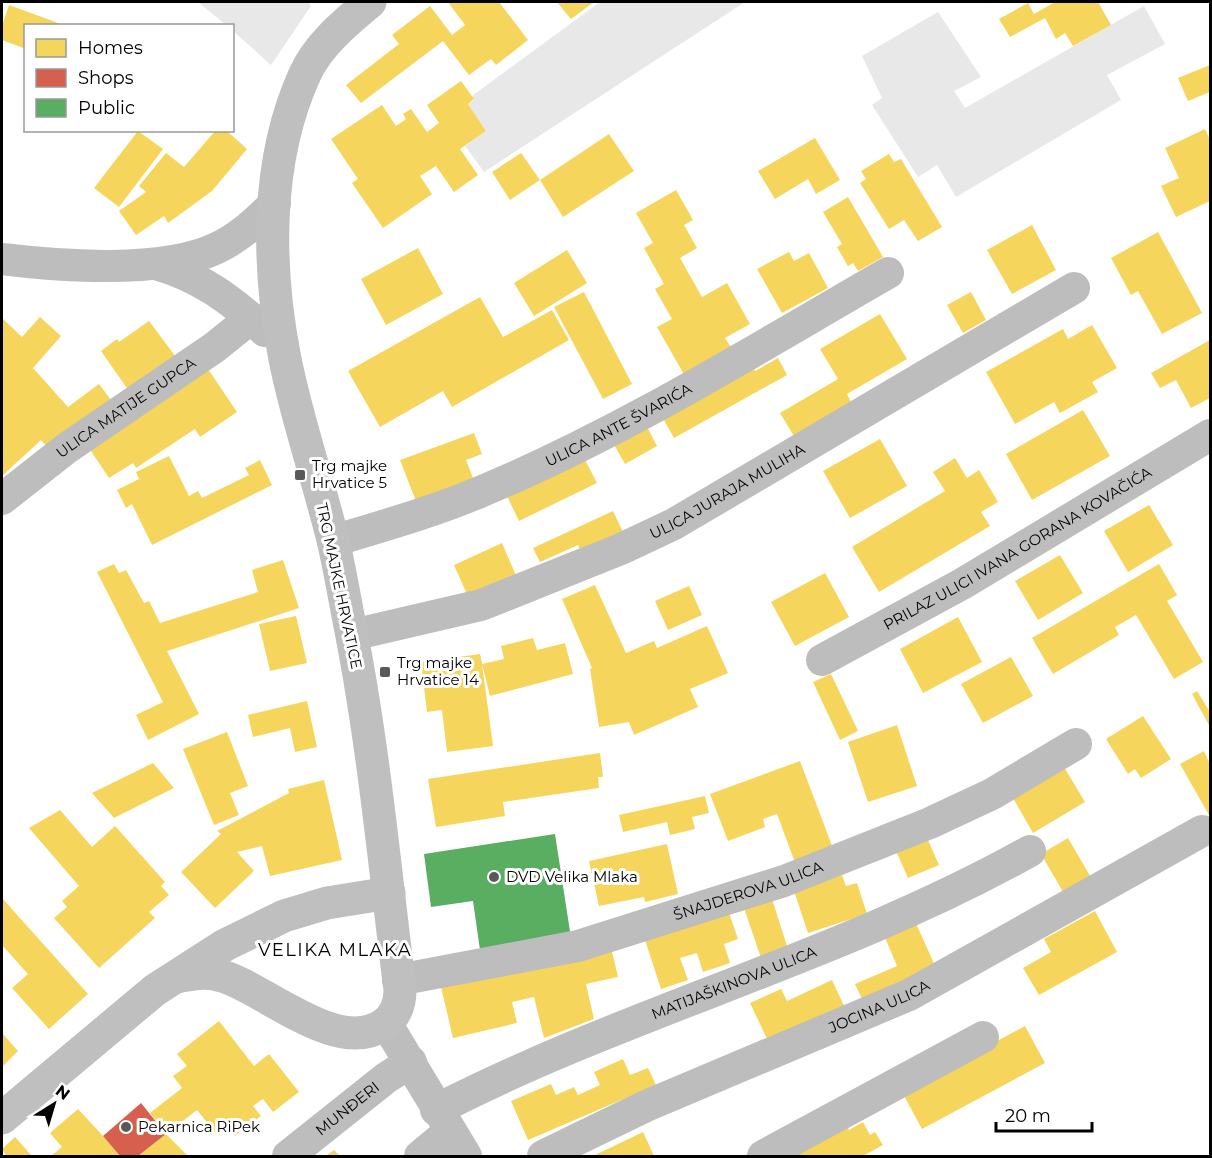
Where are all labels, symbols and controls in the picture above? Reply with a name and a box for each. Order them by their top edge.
legend [24,24,234,132]
text: Homes [78,37,143,59]
text: Shops [78,67,134,89]
text: Public [78,97,135,119]
street label: ULICA MATIJE GUPCA [52,353,199,462]
street label: ULICA ANTE ŠVARIĆA [542,378,695,471]
street label: ULICA JURAJA MULIHA [646,439,808,543]
place label: Trg majke Hrvatice 5 [312,456,387,492]
street label: PRILAZ ULICI IVANA GORANA KOVAČIĆA [880,462,1155,634]
marker: Trg majke Hrvatice 5 [293,468,307,482]
street label: TRG MAJKE HRVATICE [313,501,366,671]
place label: Trg majke Hrvatice 14 [397,653,479,689]
marker: Trg majke Hrvatice 14 [378,665,392,679]
street label: ŠNAJDEROVA ULICA [671,856,826,924]
place label: DVD Velika Mlaka [506,867,638,886]
marker: DVD Velika Mlaka [487,870,501,884]
district label: VELIKA MLAKA [258,939,412,961]
street label: MATIJAŠKINOVA ULICA [648,942,819,1023]
street label: JOCINA ULICA [825,975,933,1037]
north arrow [24,1074,84,1134]
street label: MUNĐERI [311,1077,383,1139]
text: N [52,1081,74,1104]
scale bar [996,1095,1092,1133]
text: 20 m [1005,1105,1051,1127]
place label: Pekarnica RiPek [138,1117,260,1136]
marker: Pekarnica RiPek [119,1120,133,1134]

